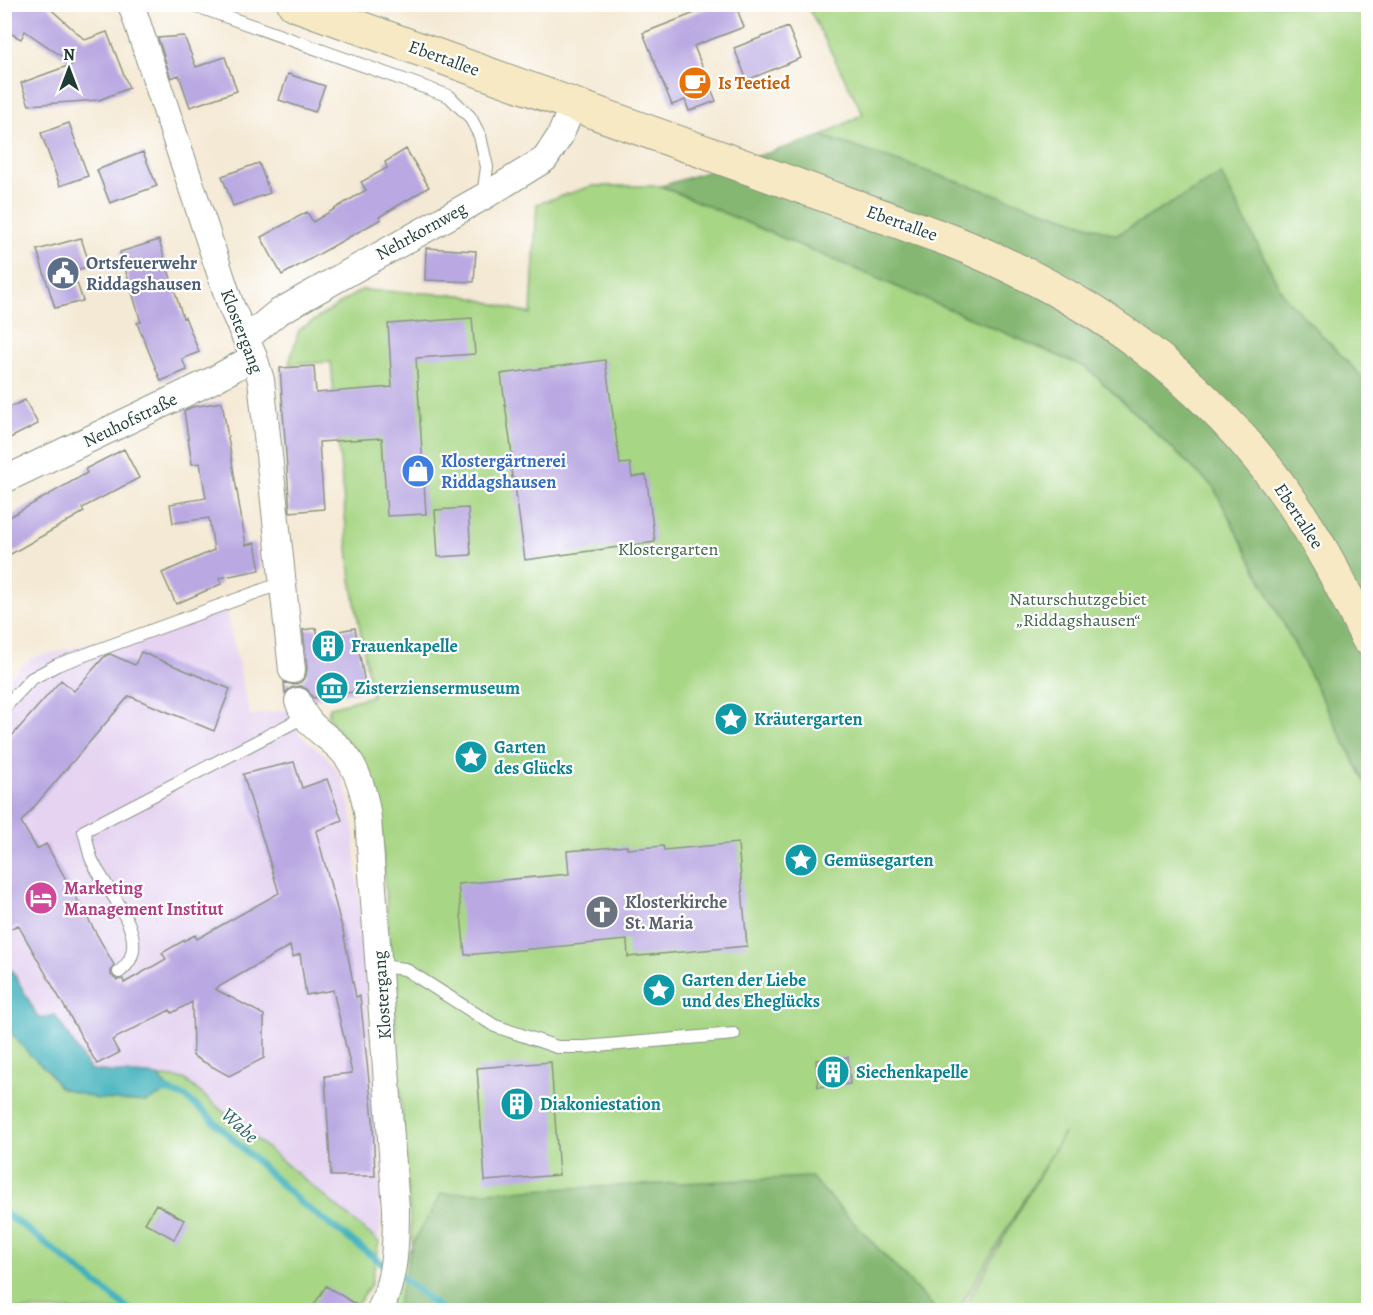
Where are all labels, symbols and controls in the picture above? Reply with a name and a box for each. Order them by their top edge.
street label: Ebertallee [405,34,483,82]
north arrow [39,39,99,99]
text: N [63,44,75,66]
cafe icon: Is Teetied [677,65,713,101]
place label: Is Teetied [718,71,790,95]
street label: Nehrkornweg [371,196,471,266]
street label: Ebertallee [863,199,941,247]
place label: Ortsfeuerwehr Riddagshausen [86,251,201,296]
public building icon: Ortsfeuerwehr Riddagshausen [45,255,81,291]
street label: Klostergang [215,285,269,377]
street label: Neuhofstraße [79,387,181,453]
place label: Klostergärtnerei Riddagshausen [441,449,566,494]
shop icon: Klostergärtnerei Riddagshausen [400,453,436,489]
street label: Ebertallee [1269,478,1329,554]
park label: Klostergarten [618,537,718,561]
park label: Naturschutzgebiet „Riddagshausen“ [1009,587,1147,632]
building icon: Frauenkapelle [310,628,346,664]
place label: Frauenkapelle [351,634,458,658]
museum icon: Zisterziensermuseum [314,670,350,706]
place label: Zisterziensermuseum [355,676,520,700]
place icon: Kräutergarten [713,701,749,737]
place label: Kräutergarten [754,707,863,731]
place label: Garten des Glücks [494,735,573,780]
place icon: Garten des Glücks [453,739,489,775]
place icon: Gemüsegarten [783,842,819,878]
place label: Gemüsegarten [824,848,934,872]
place label: Marketing Management Institut [64,876,223,921]
hotel icon: Marketing Management Institut [23,880,59,916]
place label: Klosterkirche St. Maria [625,890,727,935]
church icon: Klosterkirche St. Maria [584,894,620,930]
street label: Klostergang [367,950,397,1040]
place label: Garten der Liebe und des Eheglücks [682,968,820,1013]
place icon: Garten der Liebe und des Eheglücks [641,972,677,1008]
building icon: Siechenkapelle [815,1054,851,1090]
place label: Siechenkapelle [856,1060,968,1084]
building icon: Diakoniestation [499,1086,535,1122]
place label: Diakoniestation [540,1092,661,1116]
water label: Wabe [215,1101,264,1149]

